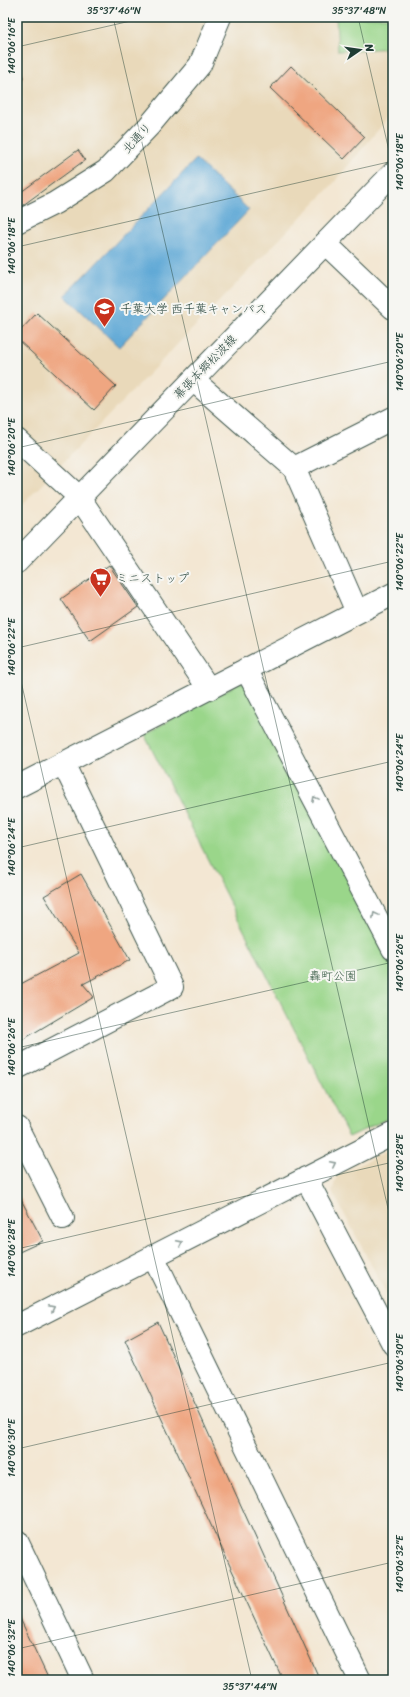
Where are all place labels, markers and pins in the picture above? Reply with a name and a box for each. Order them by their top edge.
school or university icon: 千葉大学 西千葉キャンパス [92,296,118,329]
place label: 千葉大学 西千葉キャンパス [120,298,267,320]
supermarket icon: ミニストップ [88,565,114,598]
place label: ミニストップ [116,567,189,589]

